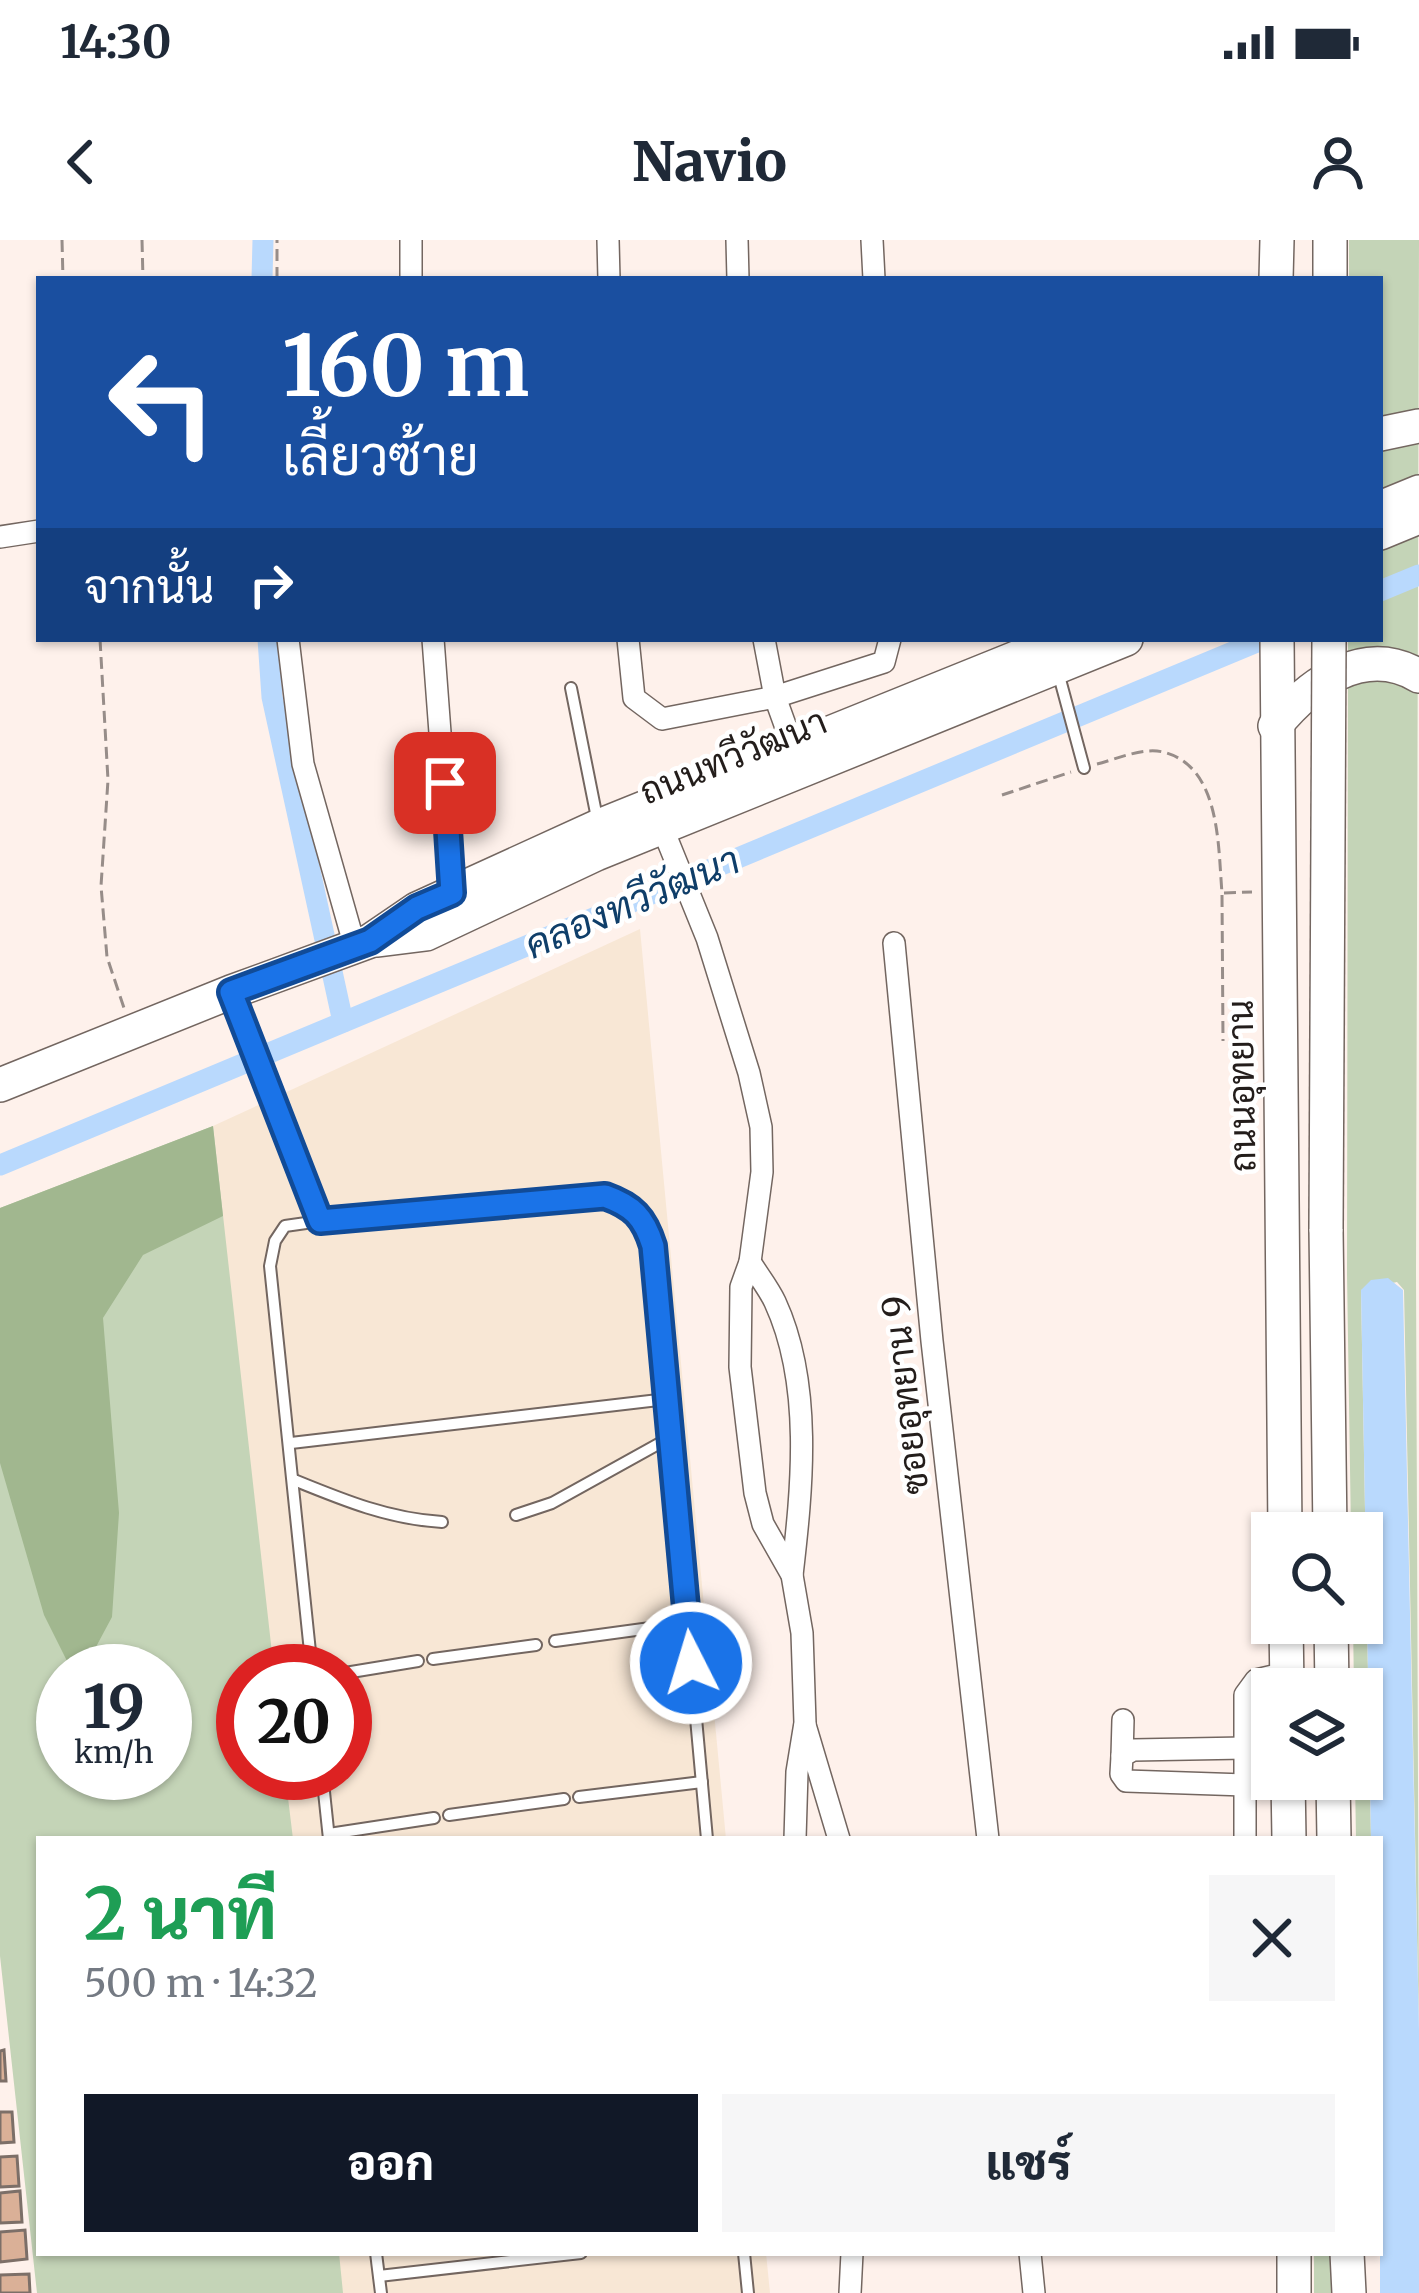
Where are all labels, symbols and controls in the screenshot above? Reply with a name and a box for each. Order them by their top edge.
text: 14:30 [60,14,171,70]
text: Navio [632,128,787,196]
icon: back [48,129,114,195]
icon: person [1305,129,1371,195]
text: 160 m [282,313,529,419]
icon: left [84,324,240,480]
text: เลี้ยวซ้าย [282,422,479,490]
icon: right [238,552,304,618]
text: จากนั้น [84,559,214,615]
street label: ถนนทวีวัฒนา [633,699,833,814]
pin [394,732,496,834]
icon: arrive [412,750,478,816]
water label: คลองทวีวัฒนา [517,835,747,970]
street label: ถนนอุทยาน [1217,999,1268,1173]
street label: ซอยอุทยาน 9 [873,1293,940,1497]
map controls [1251,1512,1383,1800]
button: search [1251,1512,1383,1644]
position arrow [628,1600,754,1726]
speed limit sign: 20 [216,1644,372,1800]
button: layers [1251,1668,1383,1800]
text: 19 [83,1669,145,1744]
text: km/h [74,1733,154,1771]
text: 2 นาที [84,1868,277,1959]
button: close [1209,1875,1335,2001]
text: 500 m · 14:32 [84,1959,318,2008]
button: ออก [84,2094,698,2232]
button: แชร์ [722,2094,1335,2232]

